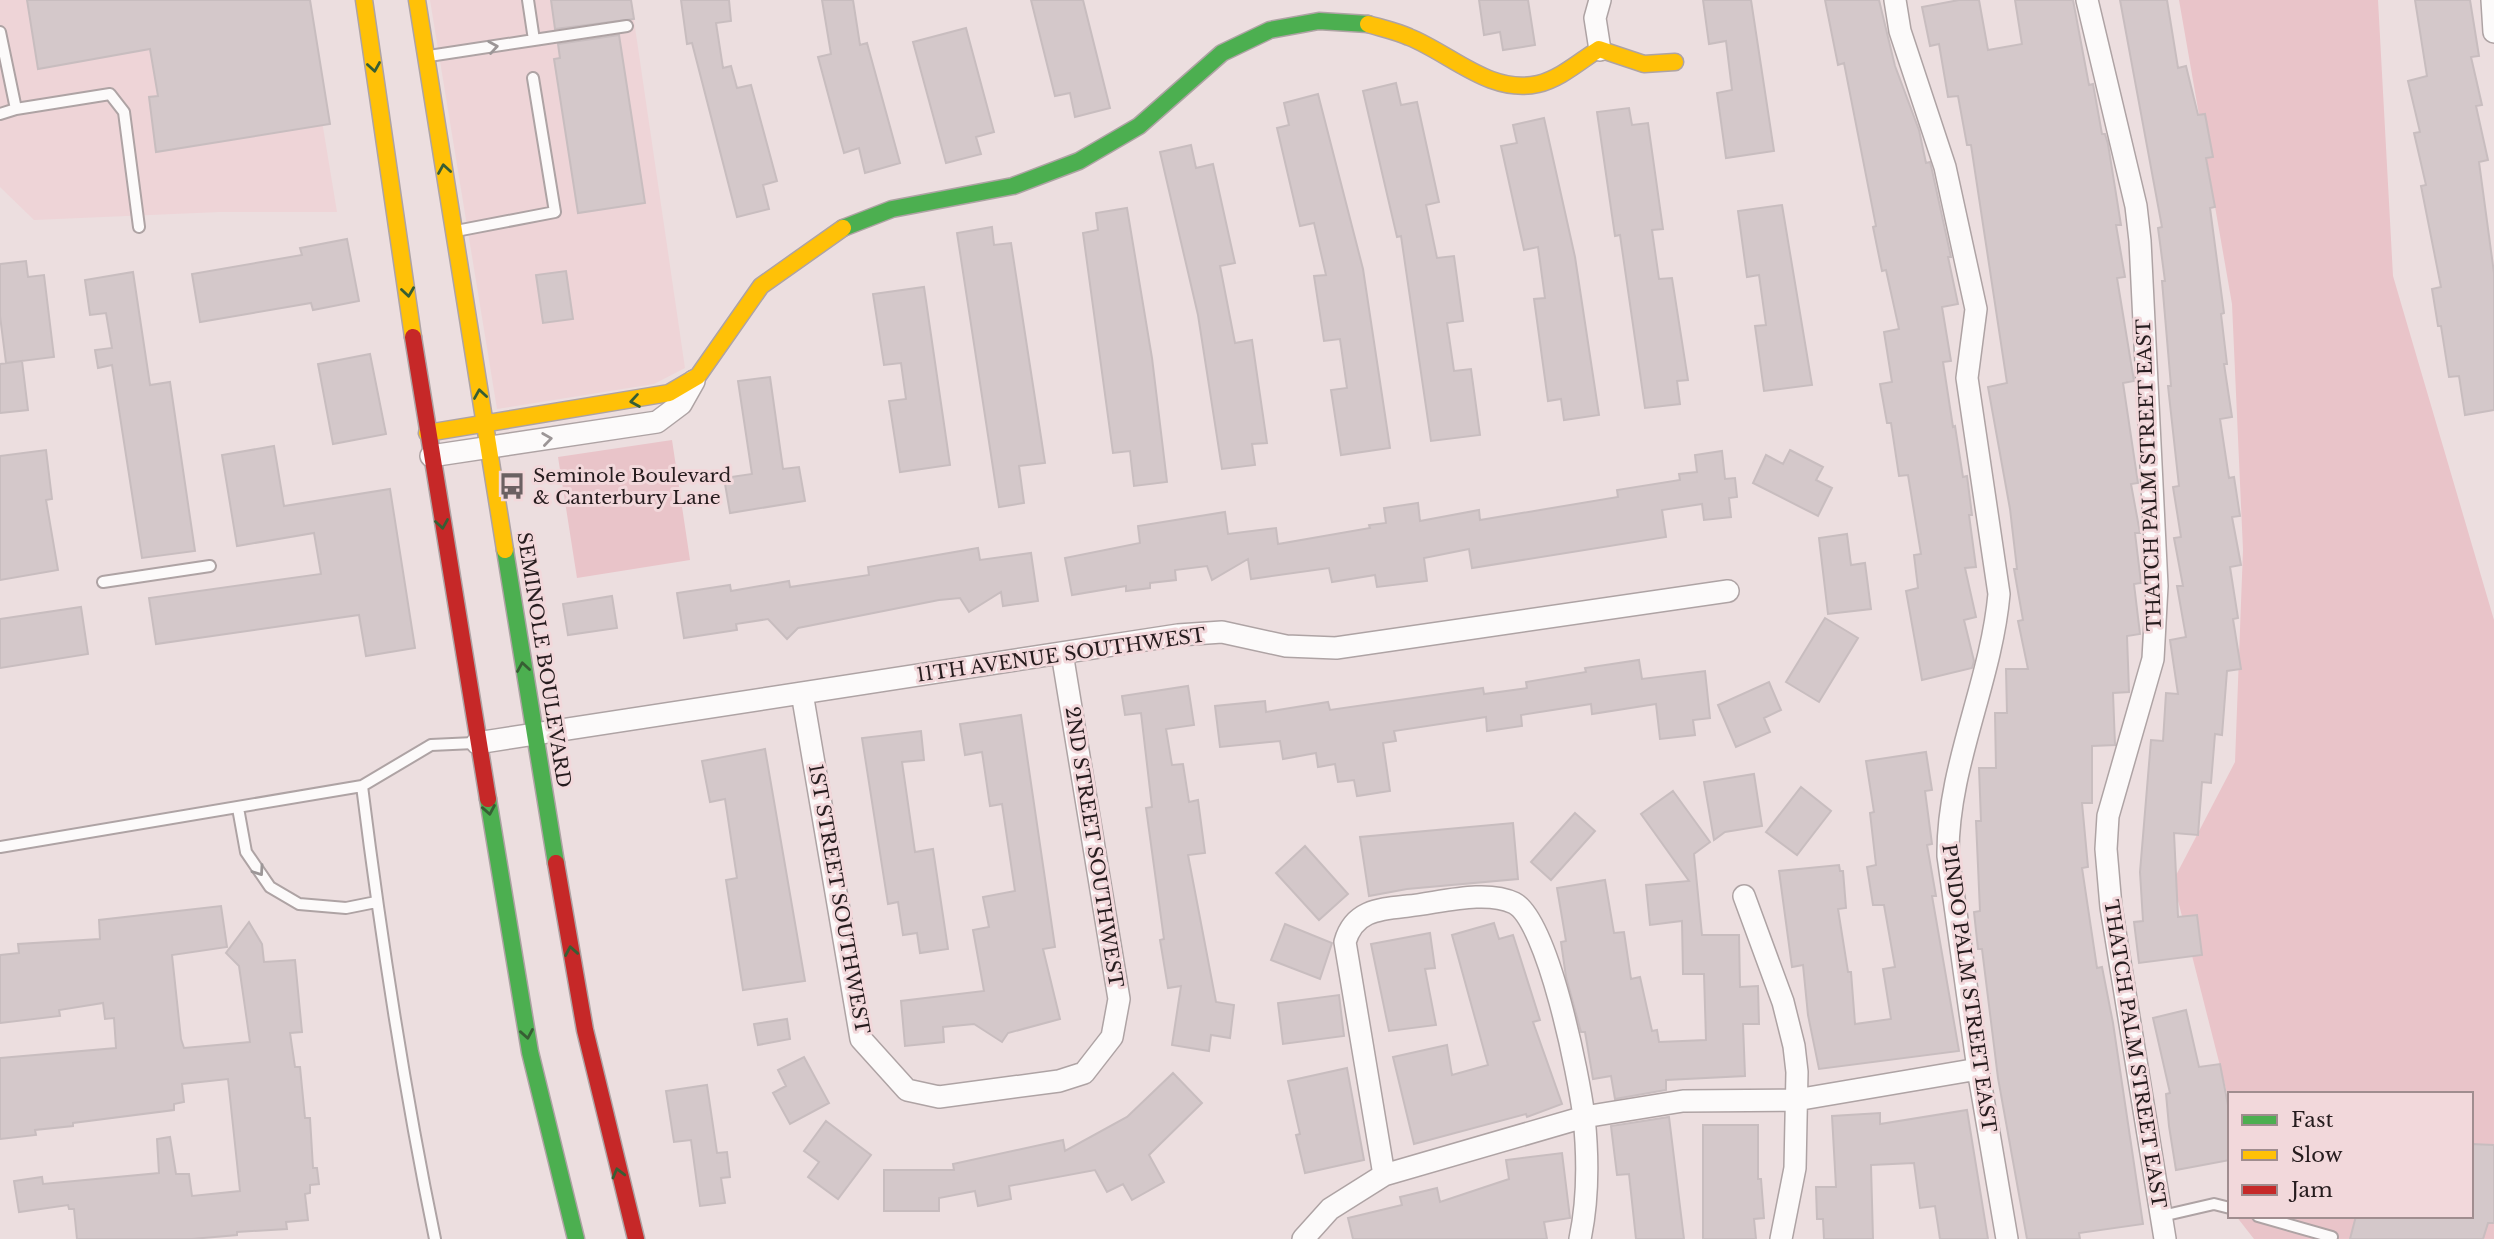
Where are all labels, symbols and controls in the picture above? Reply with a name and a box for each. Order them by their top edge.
one-way arrow [487,39,499,54]
one-way arrow [366,61,381,73]
one-way arrow [437,163,452,175]
one-way arrow [400,286,415,298]
street label: THATCH PALM STREET EAST [2132,319,2166,631]
one-way arrow [472,388,487,400]
one-way arrow [630,393,641,408]
one-way arrow [542,431,553,446]
place label: Seminole Boulevard & Canterbury Lane [533,464,731,509]
bus stop icon: Seminole Boulevard & Canterbury Lane [497,471,527,501]
one-way arrow [434,518,449,529]
street label: SEMINOLE BOULEVARD [512,531,576,789]
street label: 11TH AVENUE SOUTHWEST [915,623,1207,687]
one-way arrow [516,661,531,673]
street label: 2ND STREET SOUTHWEST [1060,705,1128,989]
street label: 1ST STREET SOUTHWEST [804,762,874,1036]
one-way arrow [481,804,496,816]
street label: PINDO PALM STREET EAST [1937,842,2001,1134]
one-way arrow [251,863,263,876]
street label: THATCH PALM STREET EAST [2099,898,2171,1210]
one-way arrow [564,945,579,957]
one-way arrow [519,1028,534,1040]
legend [2228,1092,2473,1218]
text: Fast [2291,1107,2333,1133]
text: Slow [2291,1142,2343,1168]
one-way arrow [612,1167,626,1179]
text: Jam [2288,1177,2333,1203]

